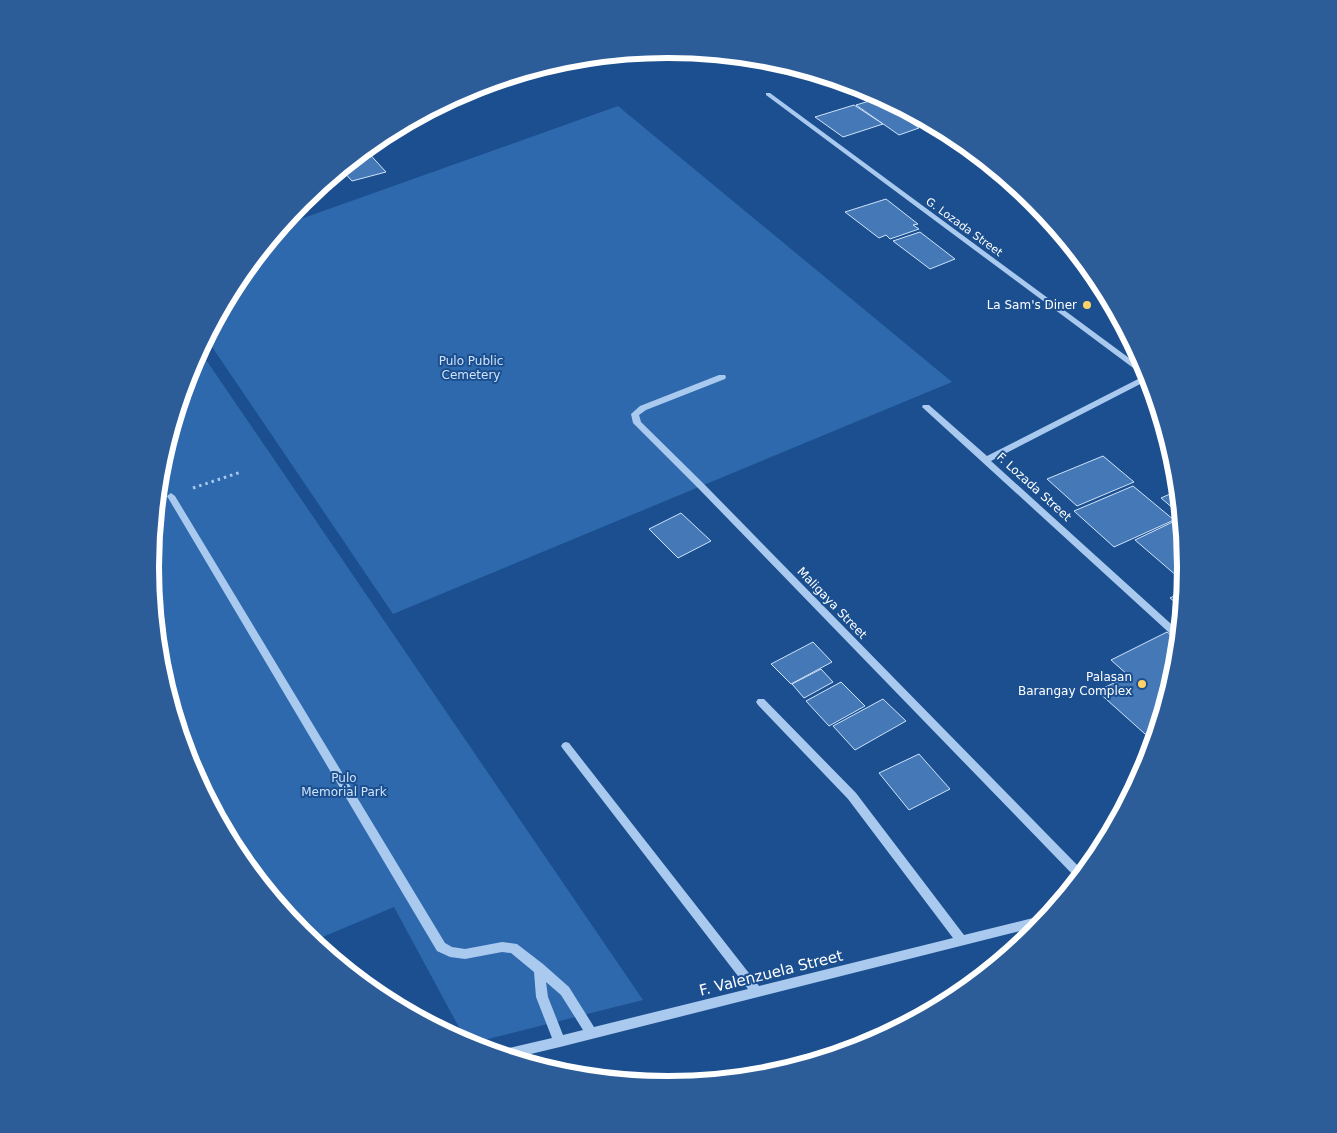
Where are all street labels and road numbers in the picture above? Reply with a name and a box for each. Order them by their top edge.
street label: G. Lozada Street [923,195,1005,260]
street label: F. Lozada Street [994,450,1074,524]
street label: Maligaya Street [794,564,870,642]
street label: F. Valenzuela Street [697,946,845,1000]

